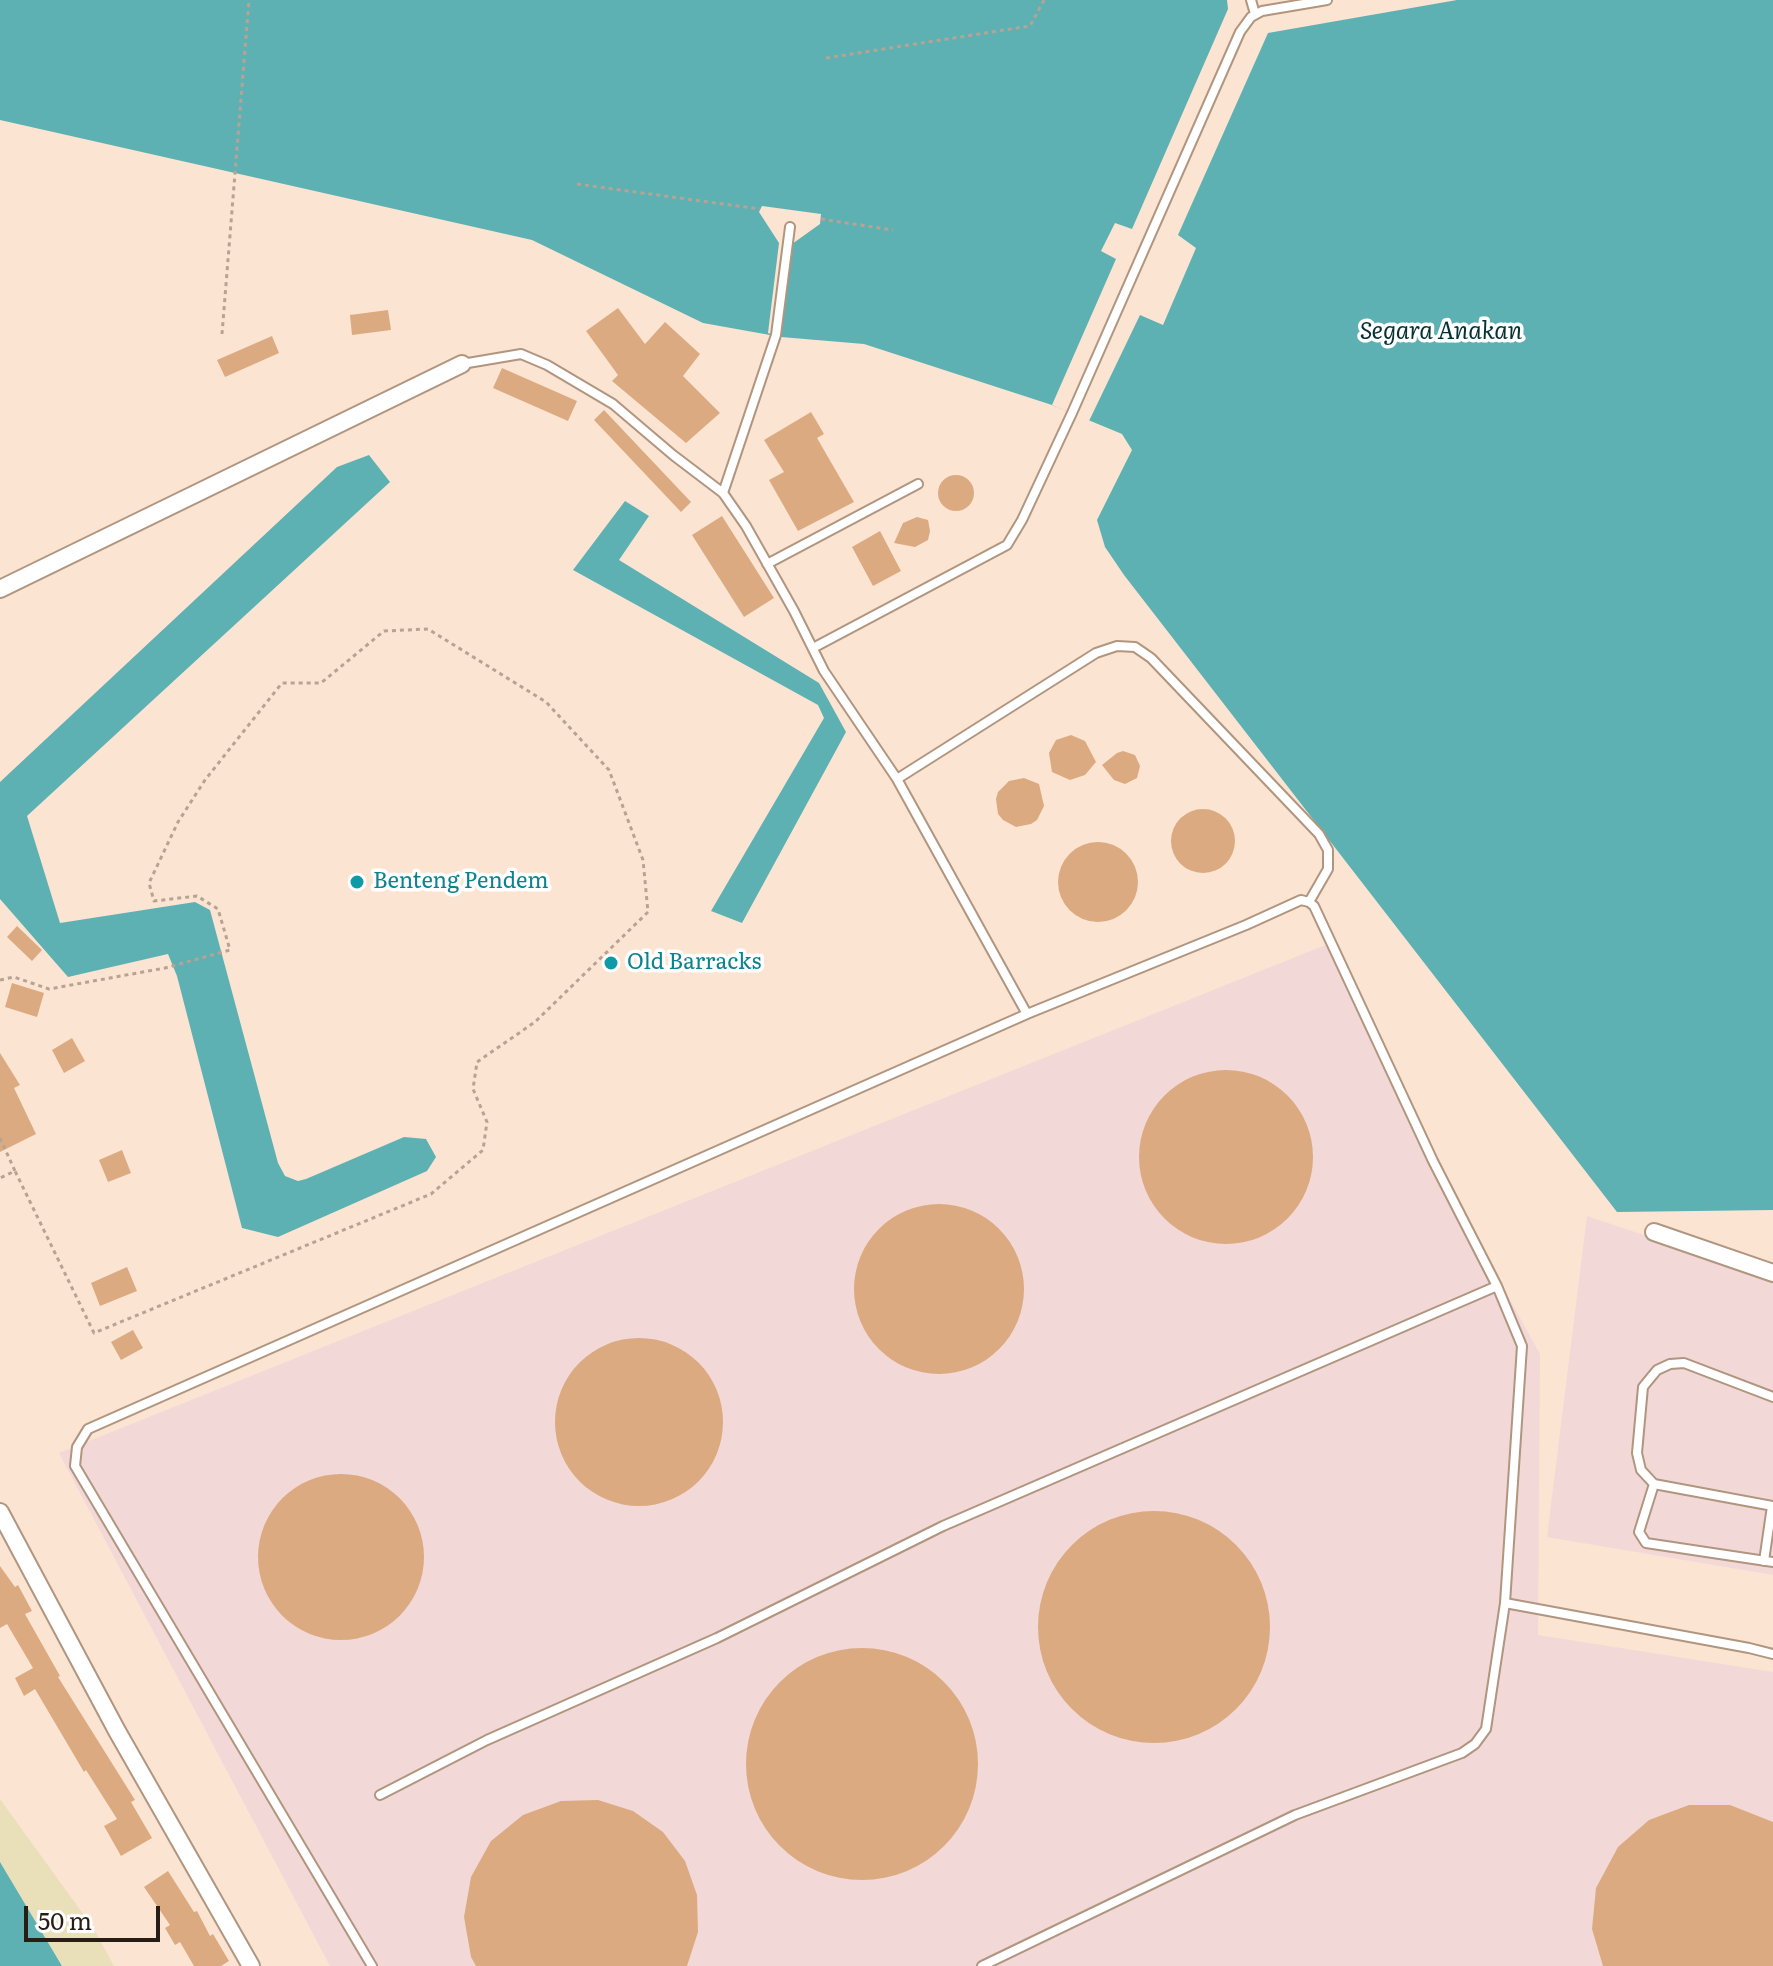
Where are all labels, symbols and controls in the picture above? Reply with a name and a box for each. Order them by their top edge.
water label: Segara Anakan [1360,318,1522,346]
place label: Benteng Pendem [373,869,548,895]
marker: Benteng Pendem [348,873,366,891]
place label: Old Barracks [627,950,761,976]
marker: Old Barracks [602,954,620,972]
scale bar [28,1890,164,1940]
text: 50 m [38,1902,92,1937]

